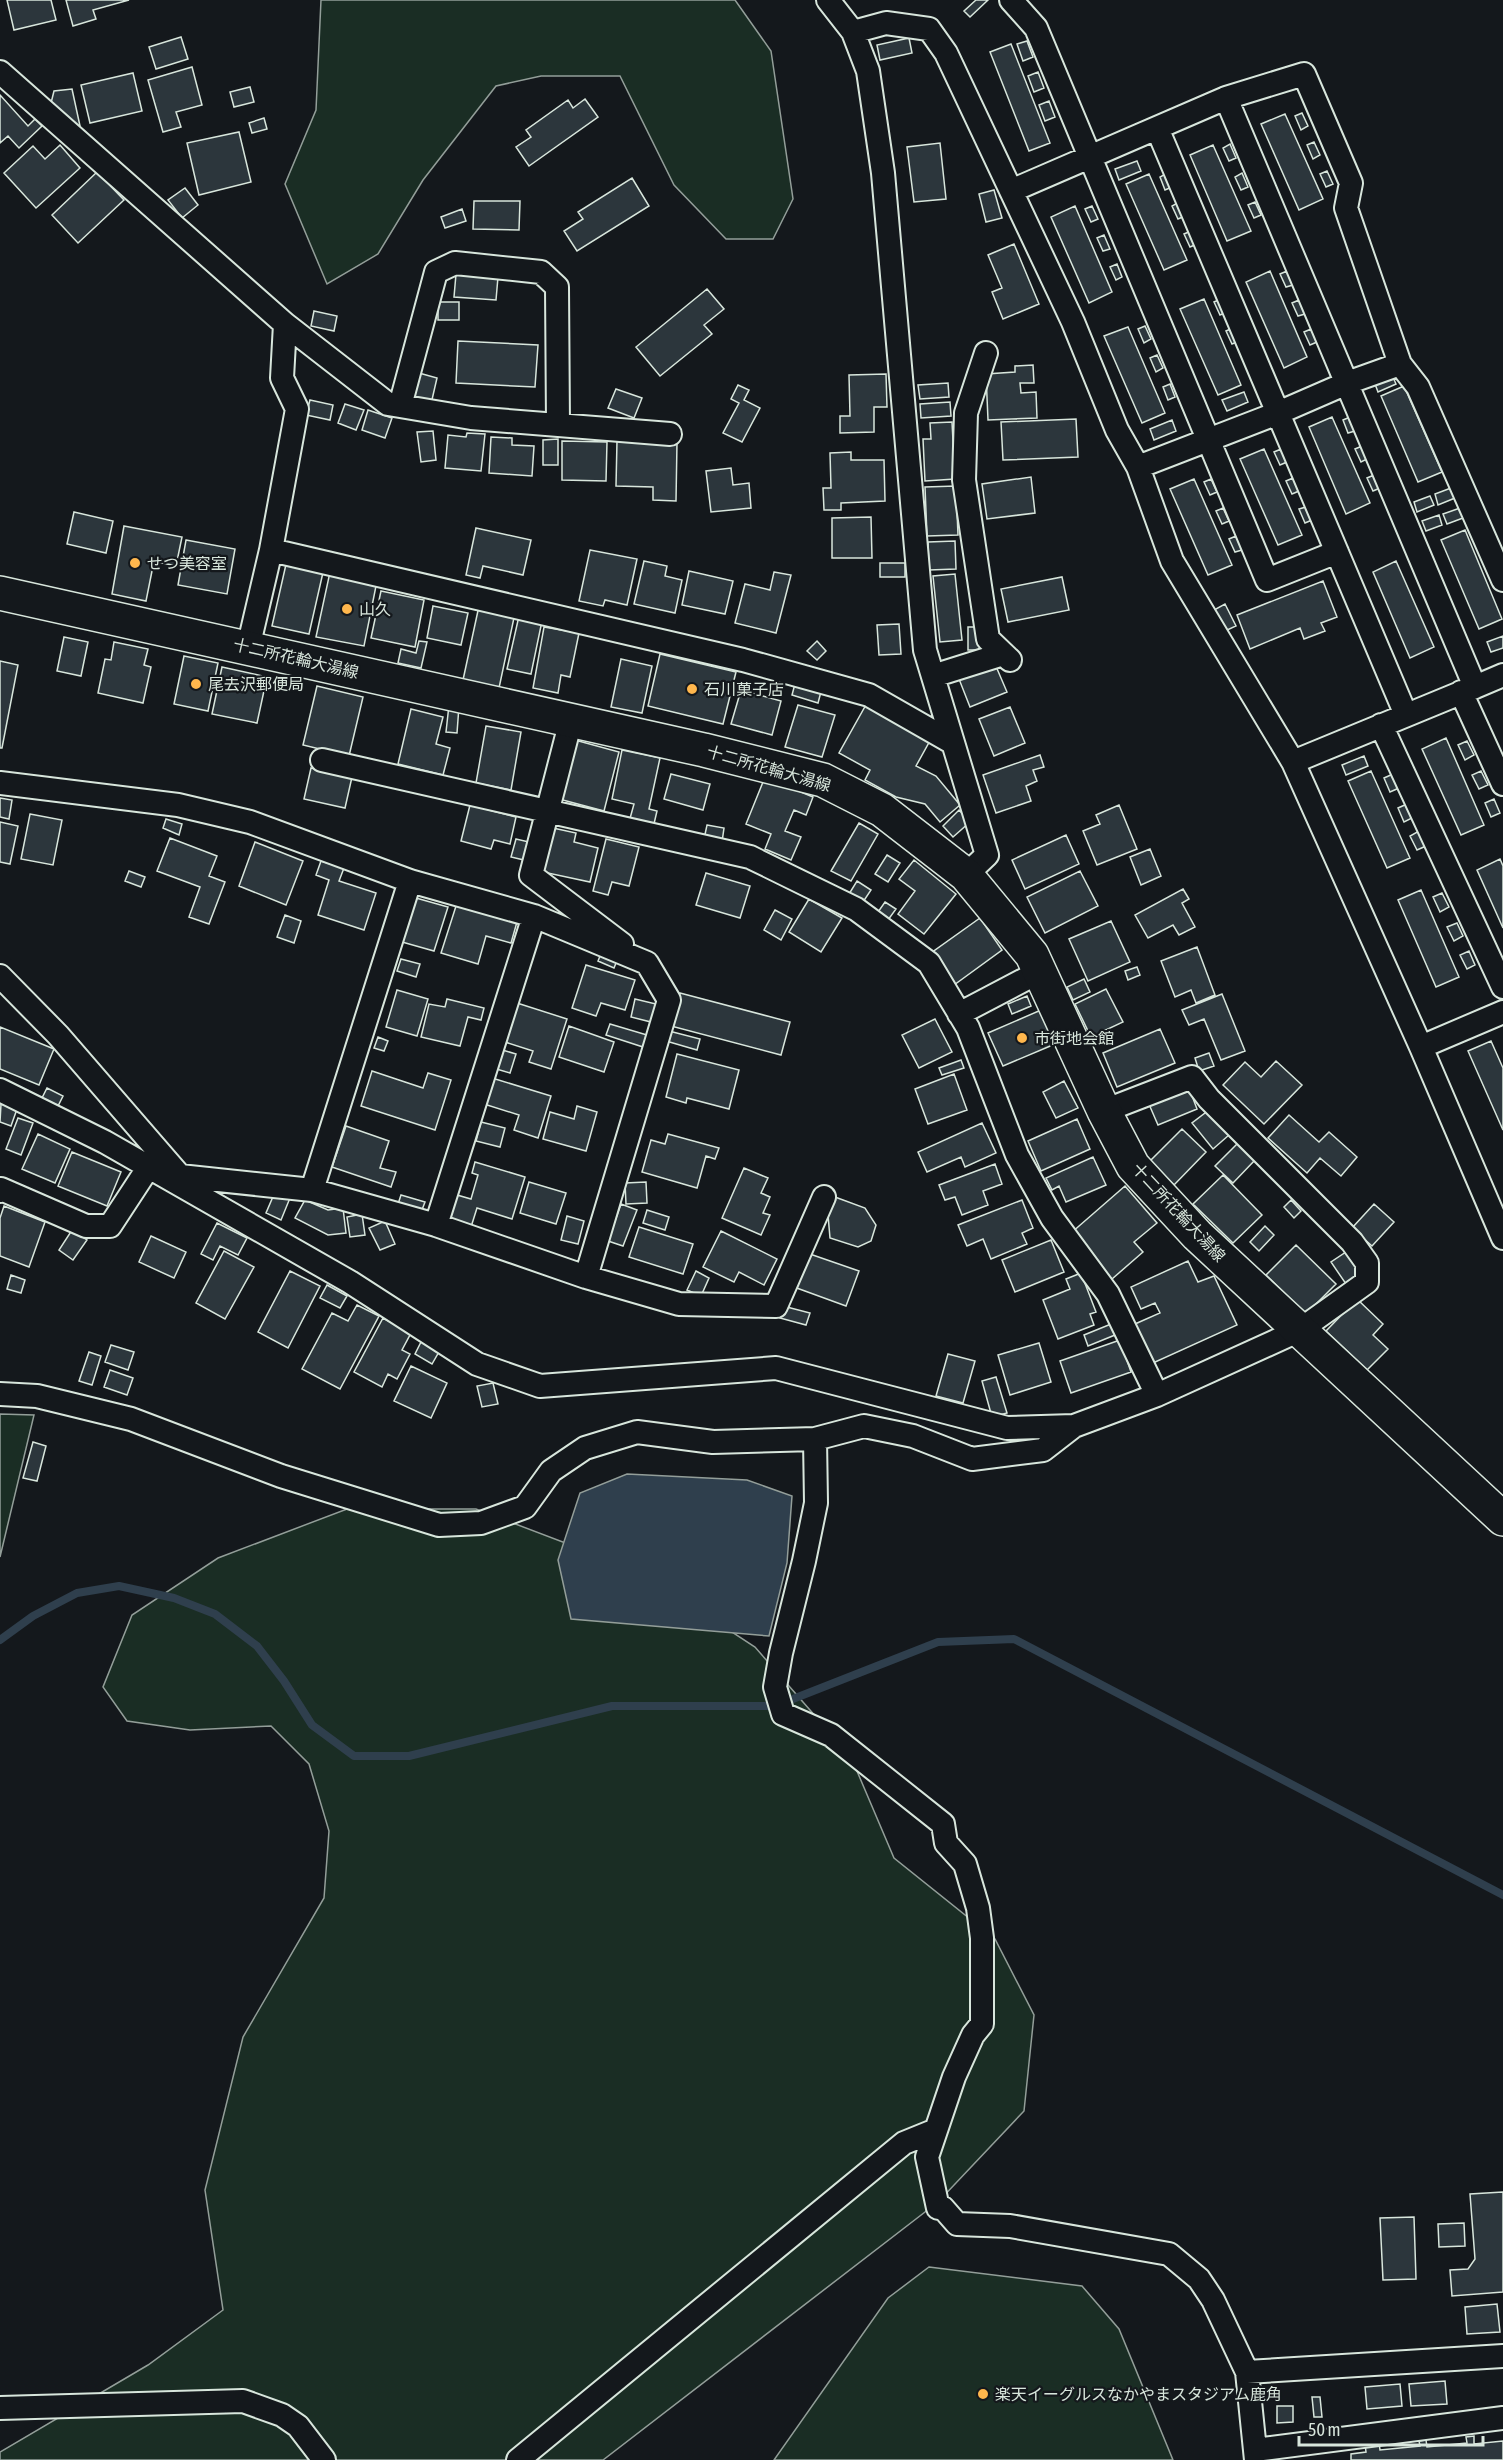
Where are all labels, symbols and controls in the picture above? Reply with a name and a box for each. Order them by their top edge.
place label: せつ美容室 [147,554,227,572]
marker: せつ美容室 [128,556,142,570]
place label: 山久 [359,600,391,618]
marker: 山久 [340,602,354,616]
street label: 十二所花輪大湯線 [232,635,360,681]
place label: 尾去沢郵便局 [208,675,304,693]
marker: 尾去沢郵便局 [189,677,203,691]
place label: 石川菓子店 [704,680,784,698]
marker: 石川菓子店 [685,682,699,696]
street label: 十二所花輪大湯線 [705,742,833,794]
place label: 市街地会館 [1034,1029,1114,1047]
marker: 市街地会館 [1015,1031,1029,1045]
street label: 十二所花輪大湯線 [1129,1159,1229,1265]
place label: 楽天イーグルスなかやまスタジアム鹿角 [995,2385,1282,2403]
marker: 楽天イーグルスなかやまスタジアム鹿角 [976,2387,990,2401]
scale bar [1299,2409,1484,2447]
text: 50 m [1308,2419,1340,2440]

